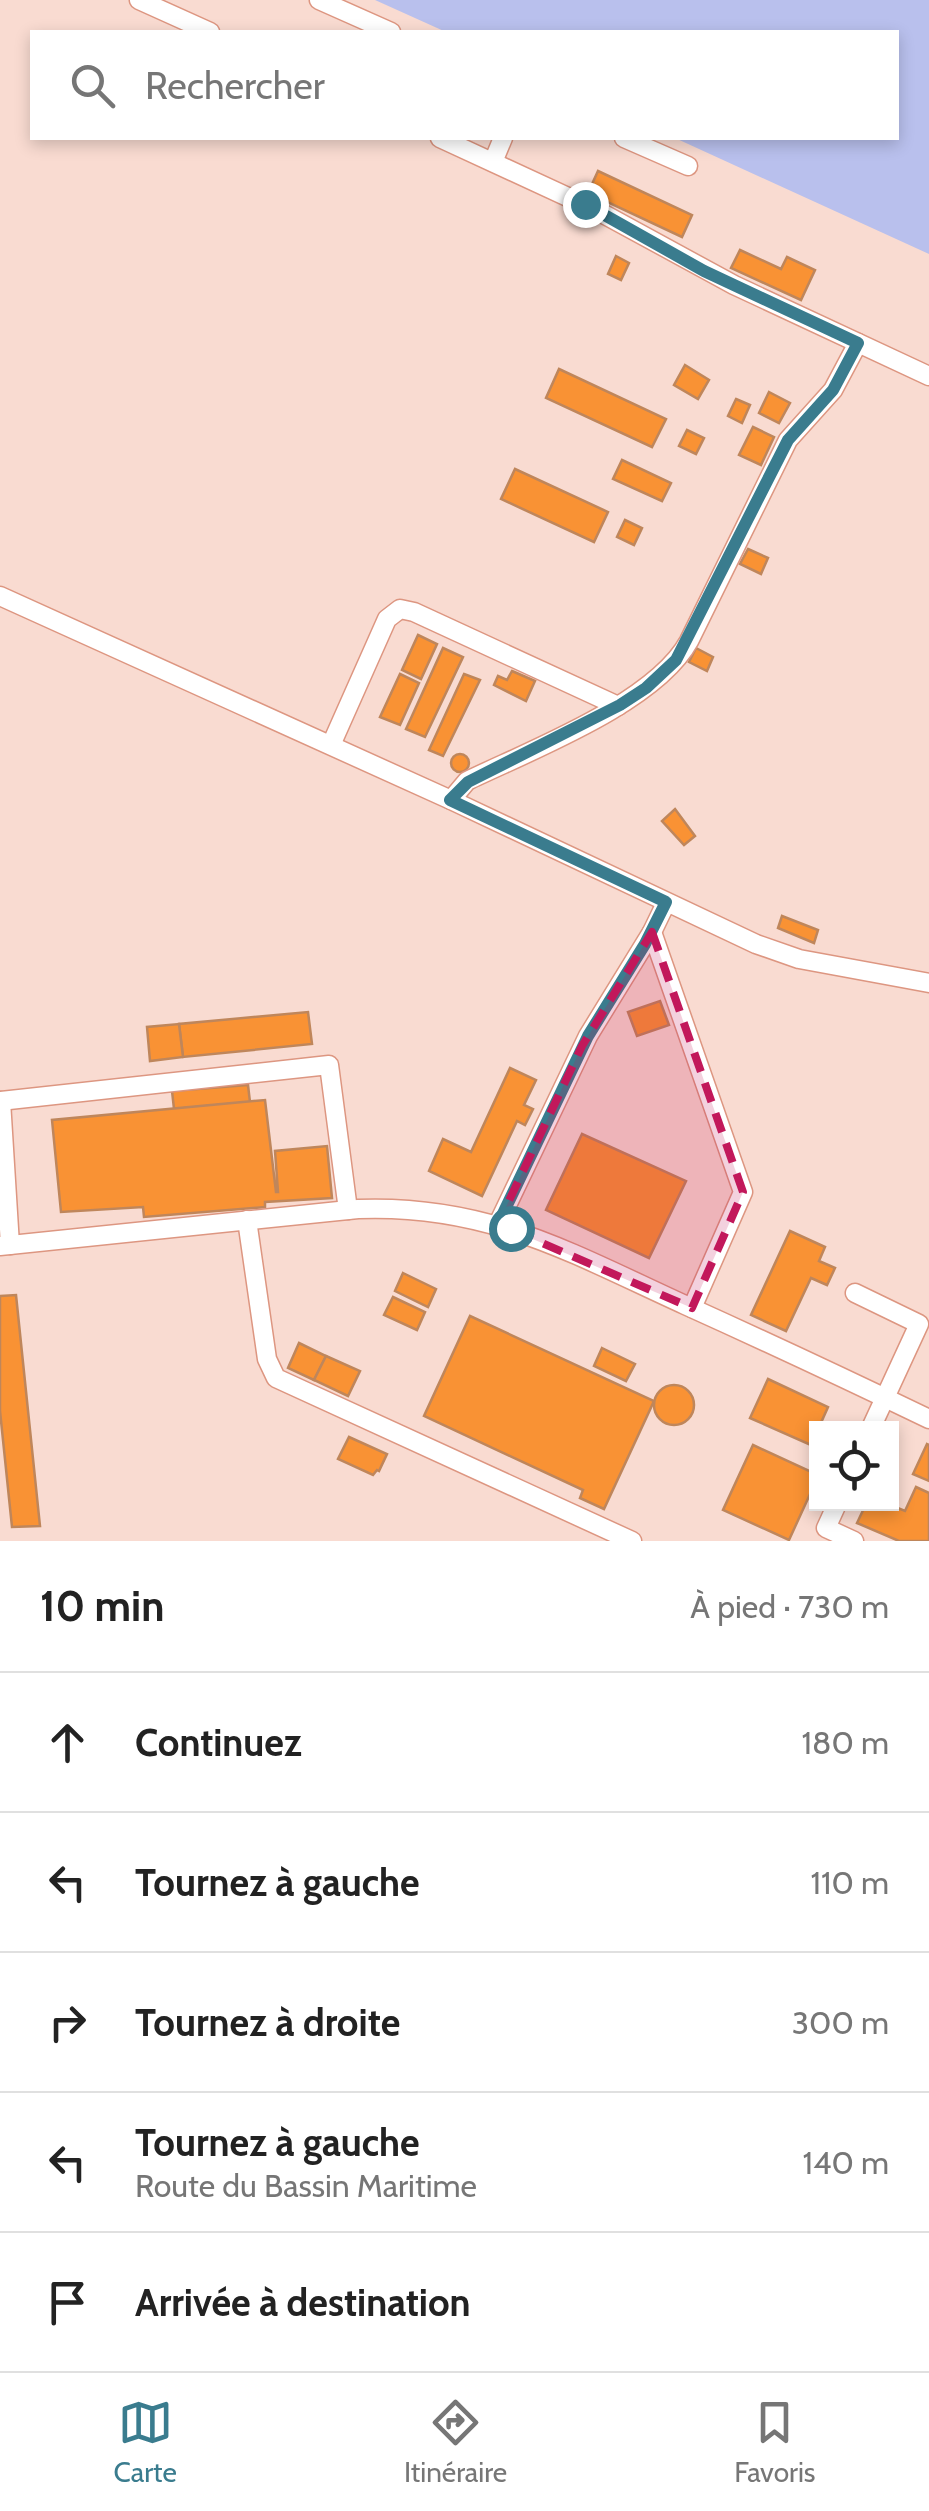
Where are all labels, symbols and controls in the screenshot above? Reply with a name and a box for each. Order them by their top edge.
search box [30,30,899,140]
icon: search [65,58,120,113]
text: Rechercher [145,62,325,109]
route end [563,182,609,228]
route start [489,1206,535,1252]
map controls [809,1421,899,1511]
button: locate [809,1421,899,1511]
text: 10 min [40,1580,164,1632]
text: À pied · 730 m [690,1587,889,1626]
icon: ahead [40,1715,95,1770]
text: Continuez [135,1719,302,1766]
text: 180 m [802,1723,889,1762]
icon: left [40,1855,95,1910]
text: Tournez à gauche [135,1859,420,1906]
text: 110 m [811,1863,889,1902]
icon: right [40,1995,95,2050]
text: Tournez à droite [135,1999,400,2046]
text: 300 m [792,2003,889,2042]
text: Tournez à gauche [135,2119,420,2166]
icon: left [40,2135,95,2190]
text: 140 m [802,2143,889,2182]
text: Route du Bassin Maritime [135,2166,477,2205]
icon: arrive [40,2275,95,2330]
text: Arrivée à destination [135,2279,471,2326]
tab: Carte [114,2395,177,2489]
tab: Itinéraire [404,2395,507,2489]
tab: Favoris [734,2395,815,2489]

